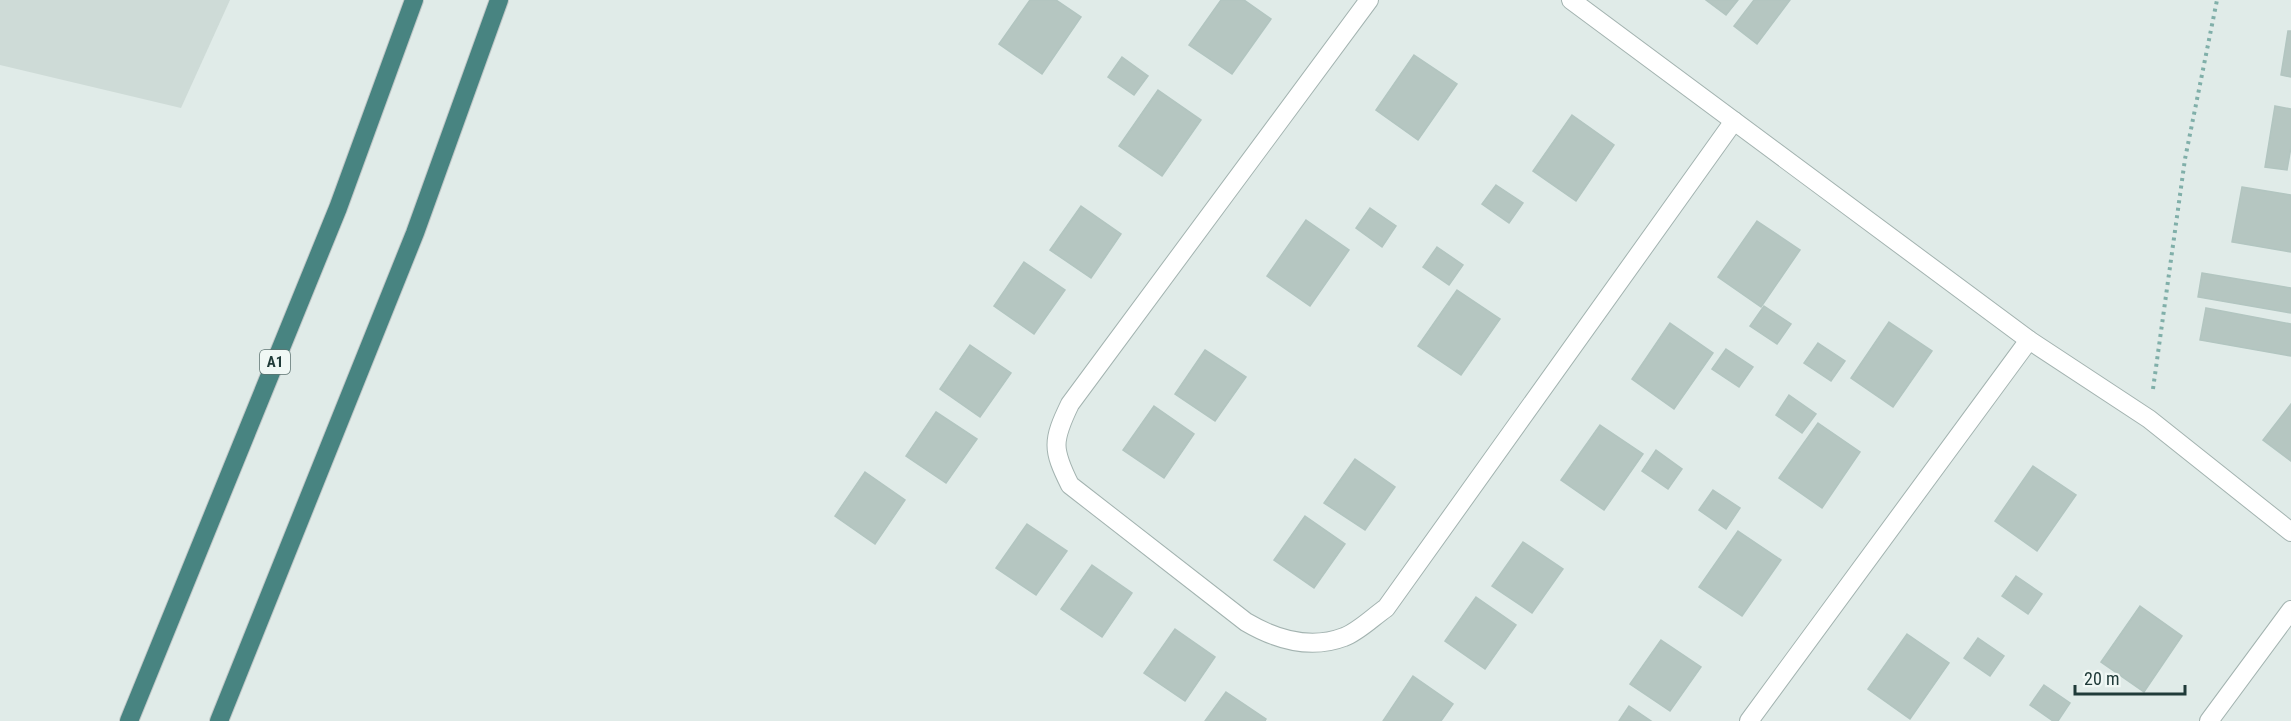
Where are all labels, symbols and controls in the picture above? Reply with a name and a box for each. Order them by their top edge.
road number: A1 [260,350,290,374]
scale bar [2075,658,2184,696]
text: 20 m [2084,668,2119,689]

